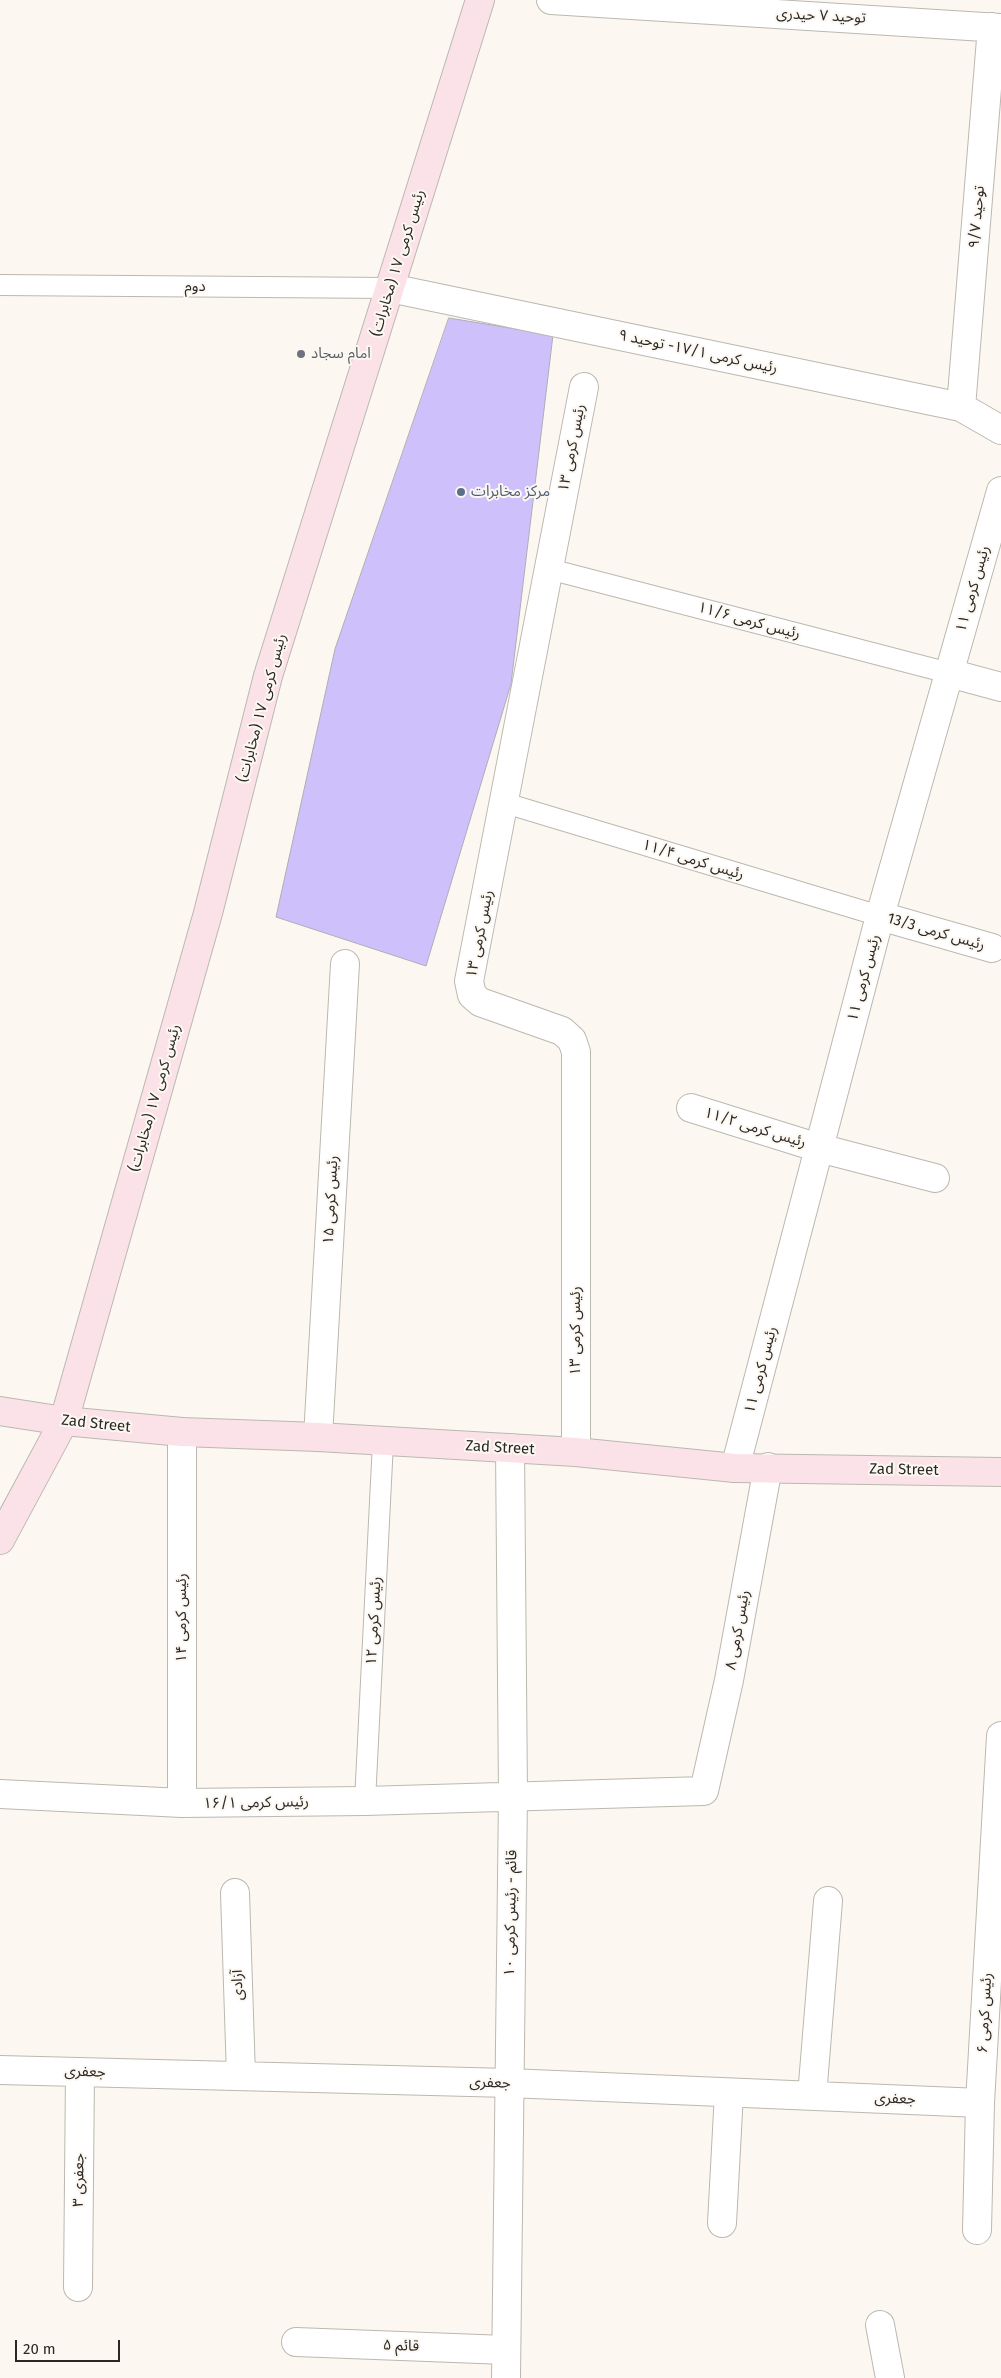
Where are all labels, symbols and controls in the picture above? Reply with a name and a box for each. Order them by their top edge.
street label: توحید ۷ حیدری [776,5,866,27]
street label: توحید ۹/۷ [965,185,989,249]
street label: رئیس کرمی ۱۷ (مخابرات) [367,187,429,339]
street label: دوم [184,278,206,296]
street label: رئیس کرمی ۱۷/۱- توحید ۹ [617,326,779,378]
place label: امام سجاد [311,345,371,363]
marker: امام سجاد [295,348,307,360]
street label: رئیس کرمی ۱۳ [555,402,589,494]
place label: مرکز مخابرات [471,483,550,501]
marker: مرکز مخابرات [455,486,467,498]
street label: رئیس کرمی ۱۱ [952,544,994,634]
street label: رئیس کرمی ۱۱/۶ [696,599,802,643]
street label: رئیس کرمی ۱۷ (مخابرات) [234,632,290,784]
street label: رئیس کرمی ۱۱/۴ [640,836,746,884]
street label: رئیس کرمی ۱۳ [463,888,497,980]
street label: رئیس کرمی 13/3 [885,909,987,955]
street label: رئیس کرمی ۱۱ [844,933,884,1023]
street label: رئیس کرمی ۱۷ (مخابرات) [125,1022,185,1174]
street label: رئیس کرمی ۱۱/۲ [702,1104,808,1152]
street label: رئیس کرمی ۱۵ [320,1155,342,1245]
street label: رئیس کرمی ۱۳ [567,1286,585,1376]
street label: رئیس کرمی ۱۱ [741,1325,781,1415]
street label: Zad Street [61,1411,131,1437]
street label: Zad Street [465,1437,535,1459]
street label: Zad Street [869,1460,939,1480]
street label: رئیس کرمی ۱۴ [173,1573,191,1663]
street label: رئیس کرمی ۱۲ [363,1576,385,1666]
street label: رئیس کرمی ۸ [722,1589,754,1671]
street label: رئیس کرمی ۱۶/۱ [203,1793,309,1813]
street label: قائم - رئیس کرمی ۱۰ [501,1849,521,1977]
street label: آزادی [228,1969,248,2001]
street label: رئیس کرمی ۶ [974,1972,996,2054]
street label: جعفری [64,2062,106,2082]
street label: جعفری [469,2073,511,2093]
street label: جعفری [874,2089,916,2109]
street label: جعفری ۳ [70,2153,88,2207]
scale bar [18,2330,122,2362]
street label: قائم ۵ [383,2336,419,2356]
text: 20 m [23,2340,56,2358]

